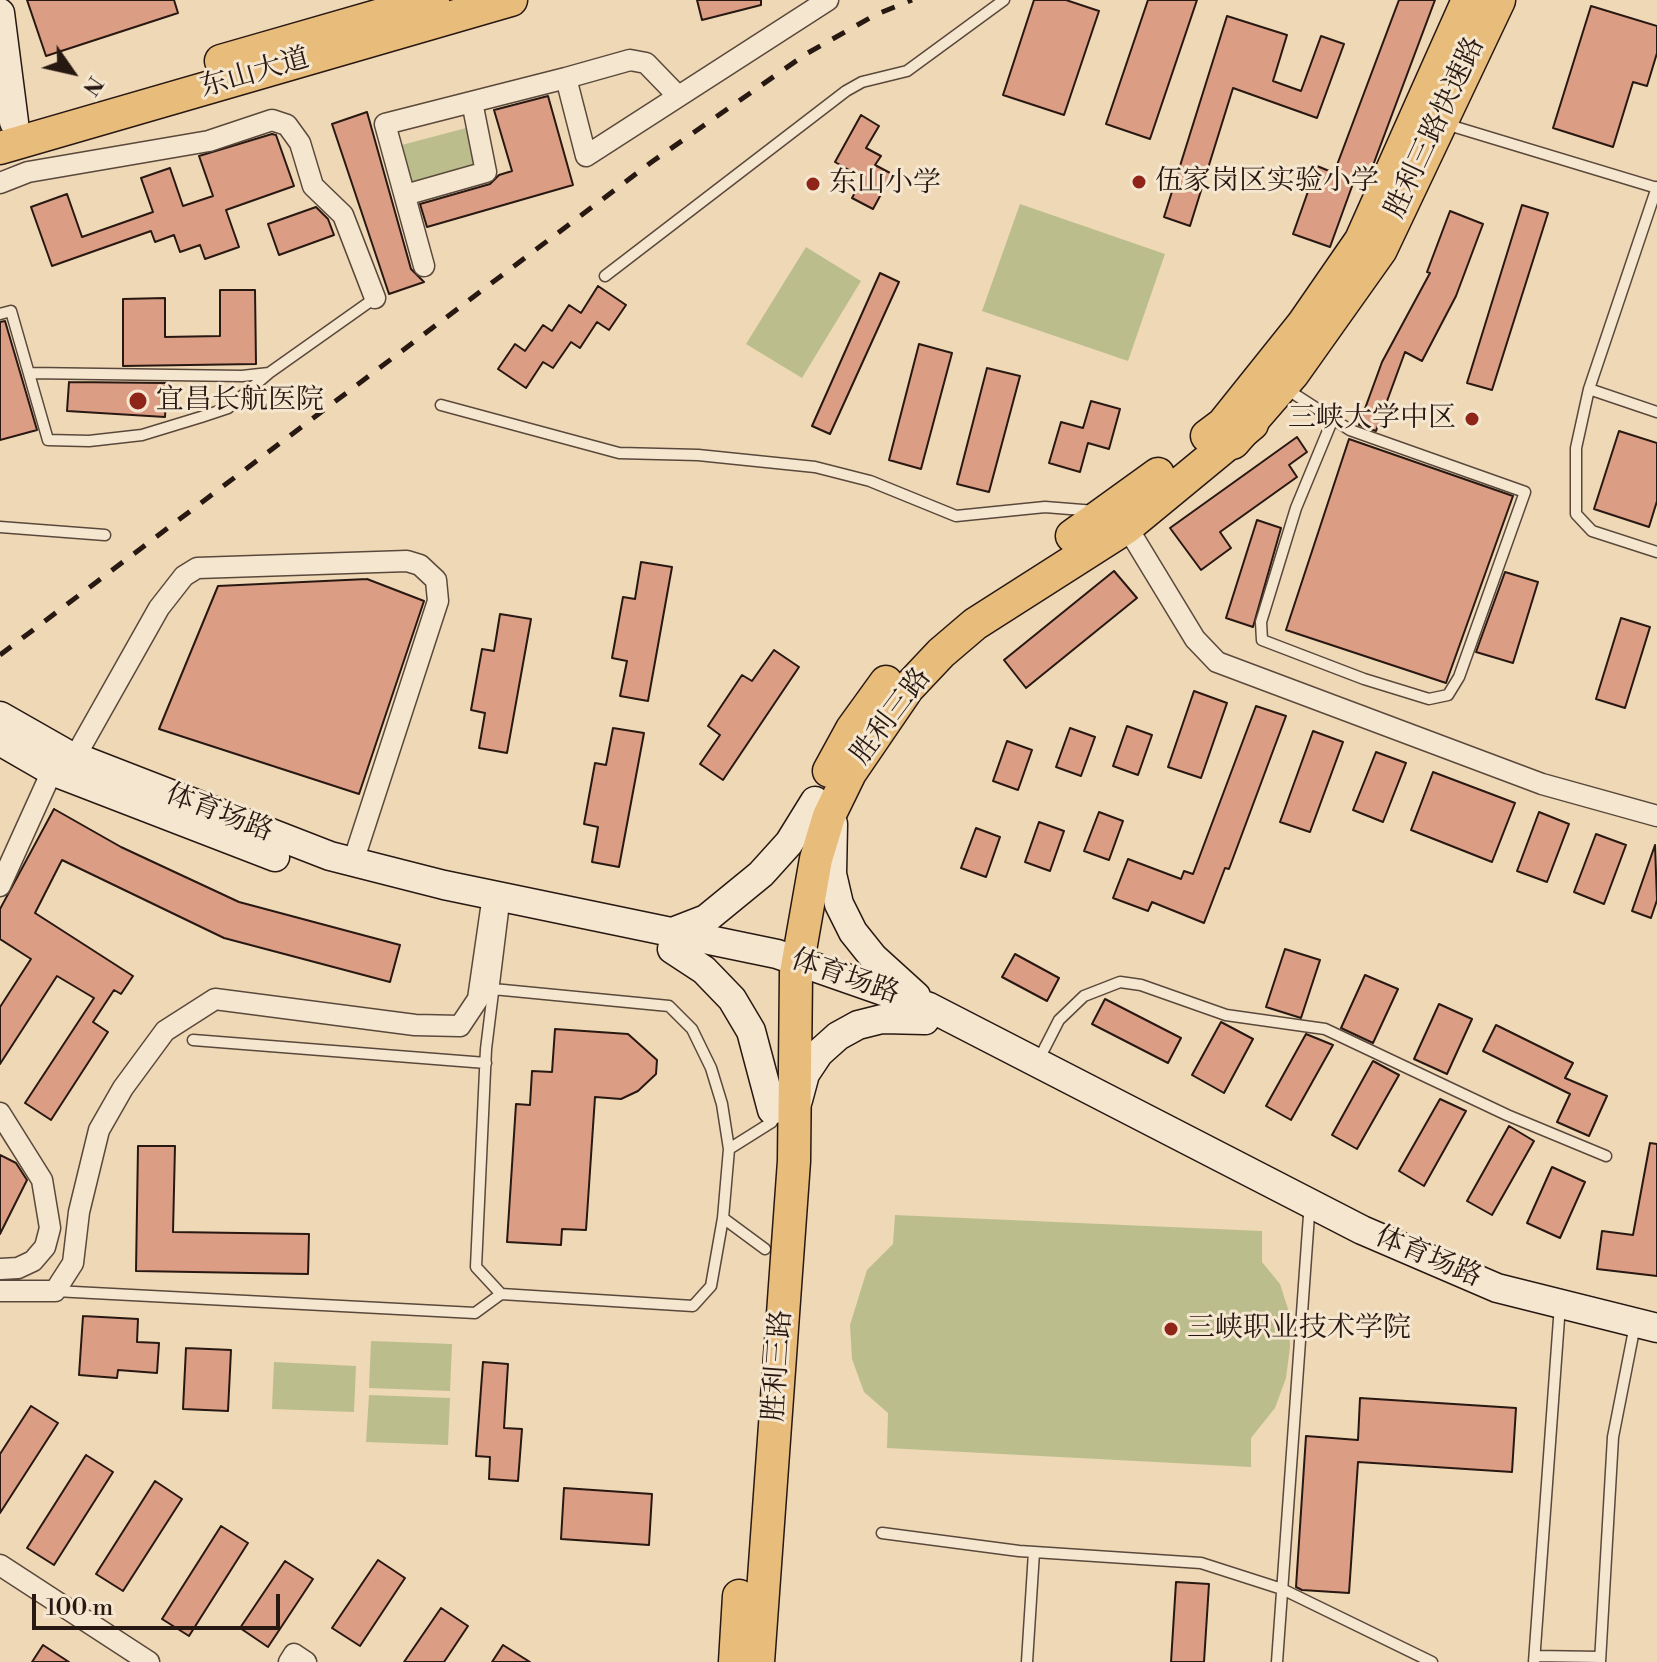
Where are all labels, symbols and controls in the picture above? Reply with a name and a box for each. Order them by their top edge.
north arrow [32,32,112,112]
street label: 胜利三路快速路 [1379,32,1493,224]
street label: 东山大道 [197,42,313,106]
text: N [76,71,108,100]
place label: 伍家岗区实验小学 [1155,165,1379,199]
place label: 东山小学 [829,167,941,201]
marker: 伍家岗区实验小学 [1130,173,1148,191]
marker: 东山小学 [804,175,822,193]
place label: 宜昌长航医院 [156,384,324,418]
marker: 宜昌长航医院 [127,390,149,412]
place label: 三峡大学中区 [1288,402,1456,436]
marker: 三峡大学中区 [1463,410,1481,428]
street label: 胜利三路 [845,662,939,772]
street label: 体育场路 [161,778,277,850]
street label: 体育场路 [787,944,903,1012]
street label: 体育场路 [1370,1221,1486,1295]
street label: 胜利三路 [758,1309,800,1423]
place label: 三峡职业技术学院 [1187,1312,1411,1346]
marker: 三峡职业技术学院 [1162,1320,1180,1338]
scale bar [36,1578,284,1628]
text: 100 m [46,1593,113,1623]

